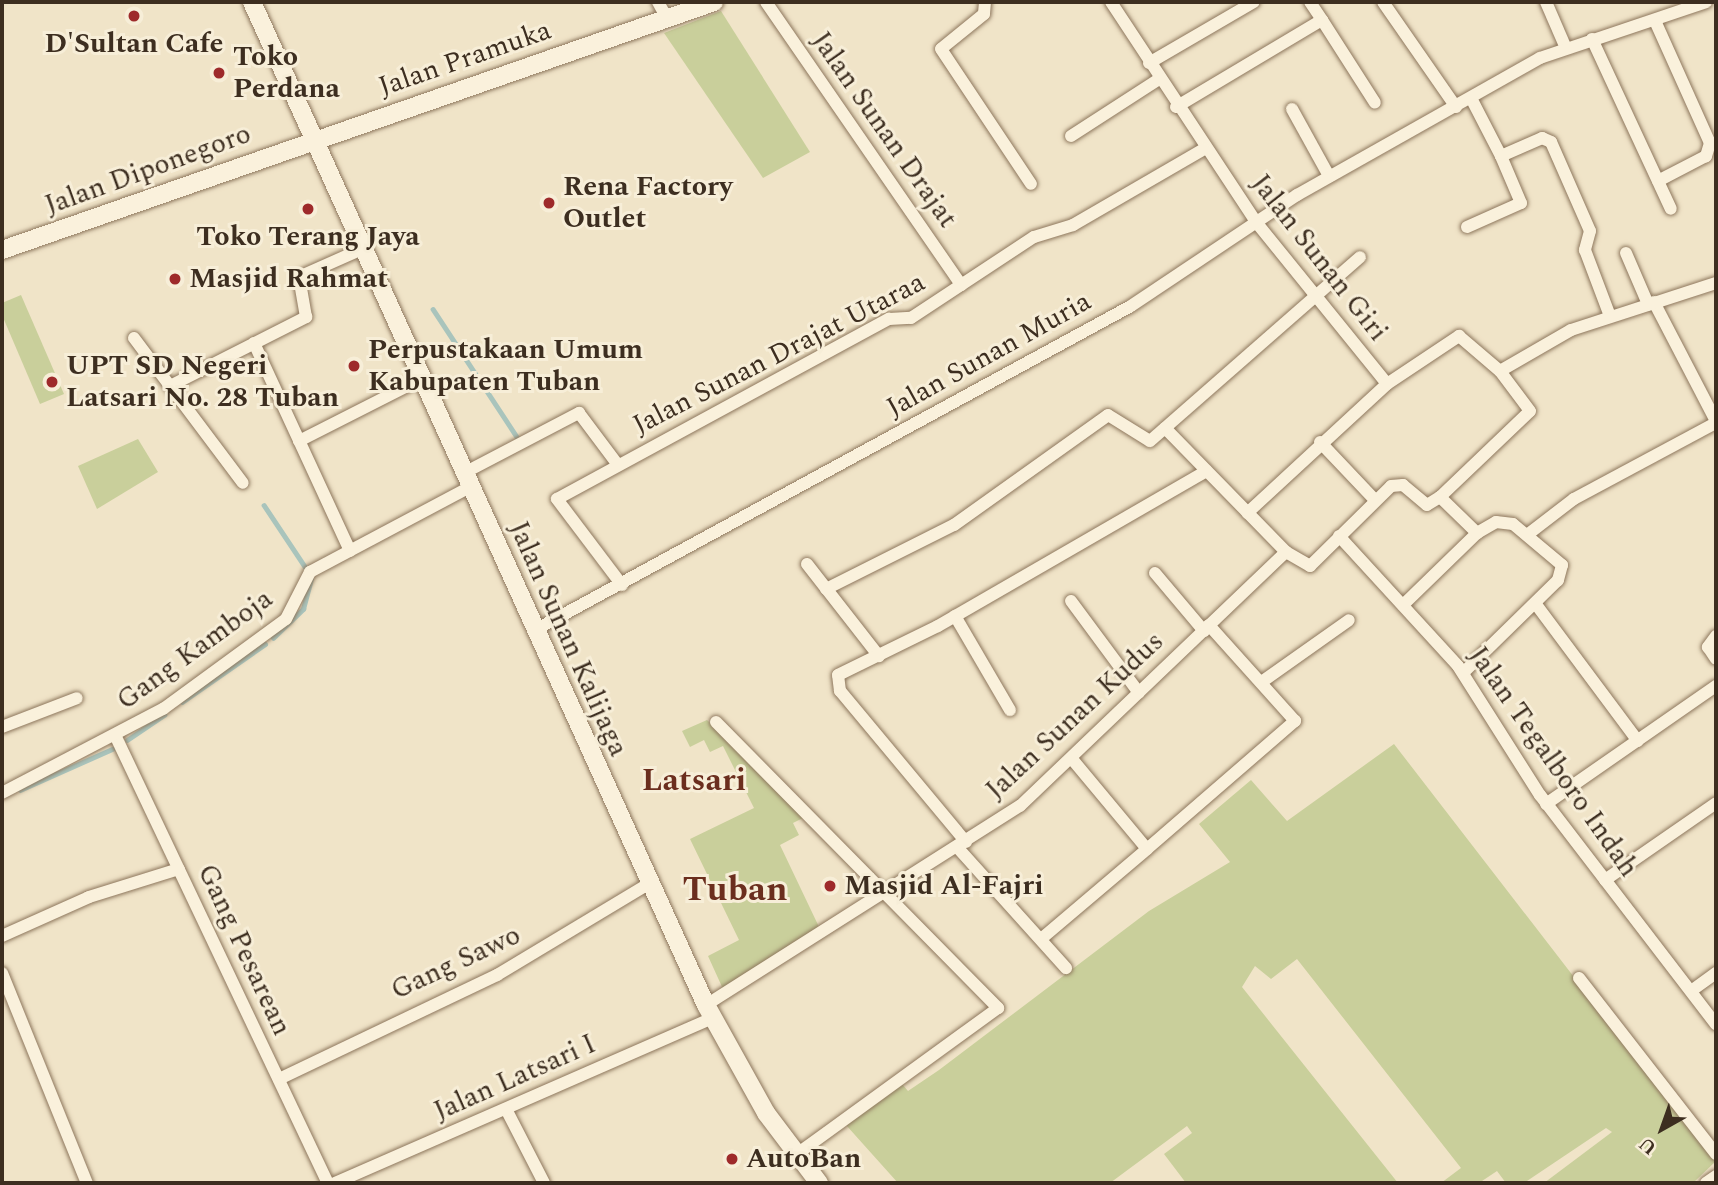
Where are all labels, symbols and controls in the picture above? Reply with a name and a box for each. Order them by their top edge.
marker: D'Sultan Cafe [126,8,142,24]
street label: Jalan Pramuka [374,14,556,104]
street label: Jalan Sunan Drajat [804,25,964,235]
place label: D'Sultan Cafe [45,27,223,61]
place label: Toko Perdana [233,40,340,106]
marker: Toko Perdana [211,65,227,81]
street label: Jalan Diponegoro [40,117,256,223]
street label: Jalan Sunan Giri [1243,168,1395,348]
place label: Rena Factory Outlet [563,170,733,236]
marker: Rena Factory Outlet [541,195,557,211]
marker: Toko Terang Jaya [300,201,316,217]
place label: Toko Terang Jaya [196,220,420,254]
place label: Masjid Rahmat [189,262,388,296]
street label: Jalan Sunan Drajat Utaraa [627,266,931,442]
marker: Masjid Rahmat [167,271,183,287]
street label: Jalan Sunan Muria [881,285,1097,425]
place label: Perpustakaan Umum Kabupaten Tuban [368,333,643,399]
place label: UPT SD Negeri Latsari No. 28 Tuban [66,349,339,415]
marker: Perpustakaan Umum Kabupaten Tuban [346,358,362,374]
marker: UPT SD Negeri Latsari No. 28 Tuban [44,374,60,390]
street label: Jalan Sunan Kalijaga [501,516,635,762]
street label: Gang Kamboja [111,582,279,718]
street label: Jalan Sunan Kudus [979,625,1171,807]
street label: Jalan Tegalboro Indah [1461,640,1645,884]
district label: Latsari [642,762,746,800]
street label: Gang Pesarean [190,859,298,1041]
district label: Tuban [682,869,788,911]
place label: Masjid Al-Fajri [844,869,1044,903]
marker: Masjid Al-Fajri [822,878,838,894]
street label: Gang Sawo [386,918,526,1008]
street label: Jalan Latsari I [429,1027,601,1129]
north arrow [1627,1094,1697,1164]
text: U [1633,1129,1664,1162]
place label: AutoBan [746,1142,861,1176]
marker: AutoBan [724,1151,740,1167]

